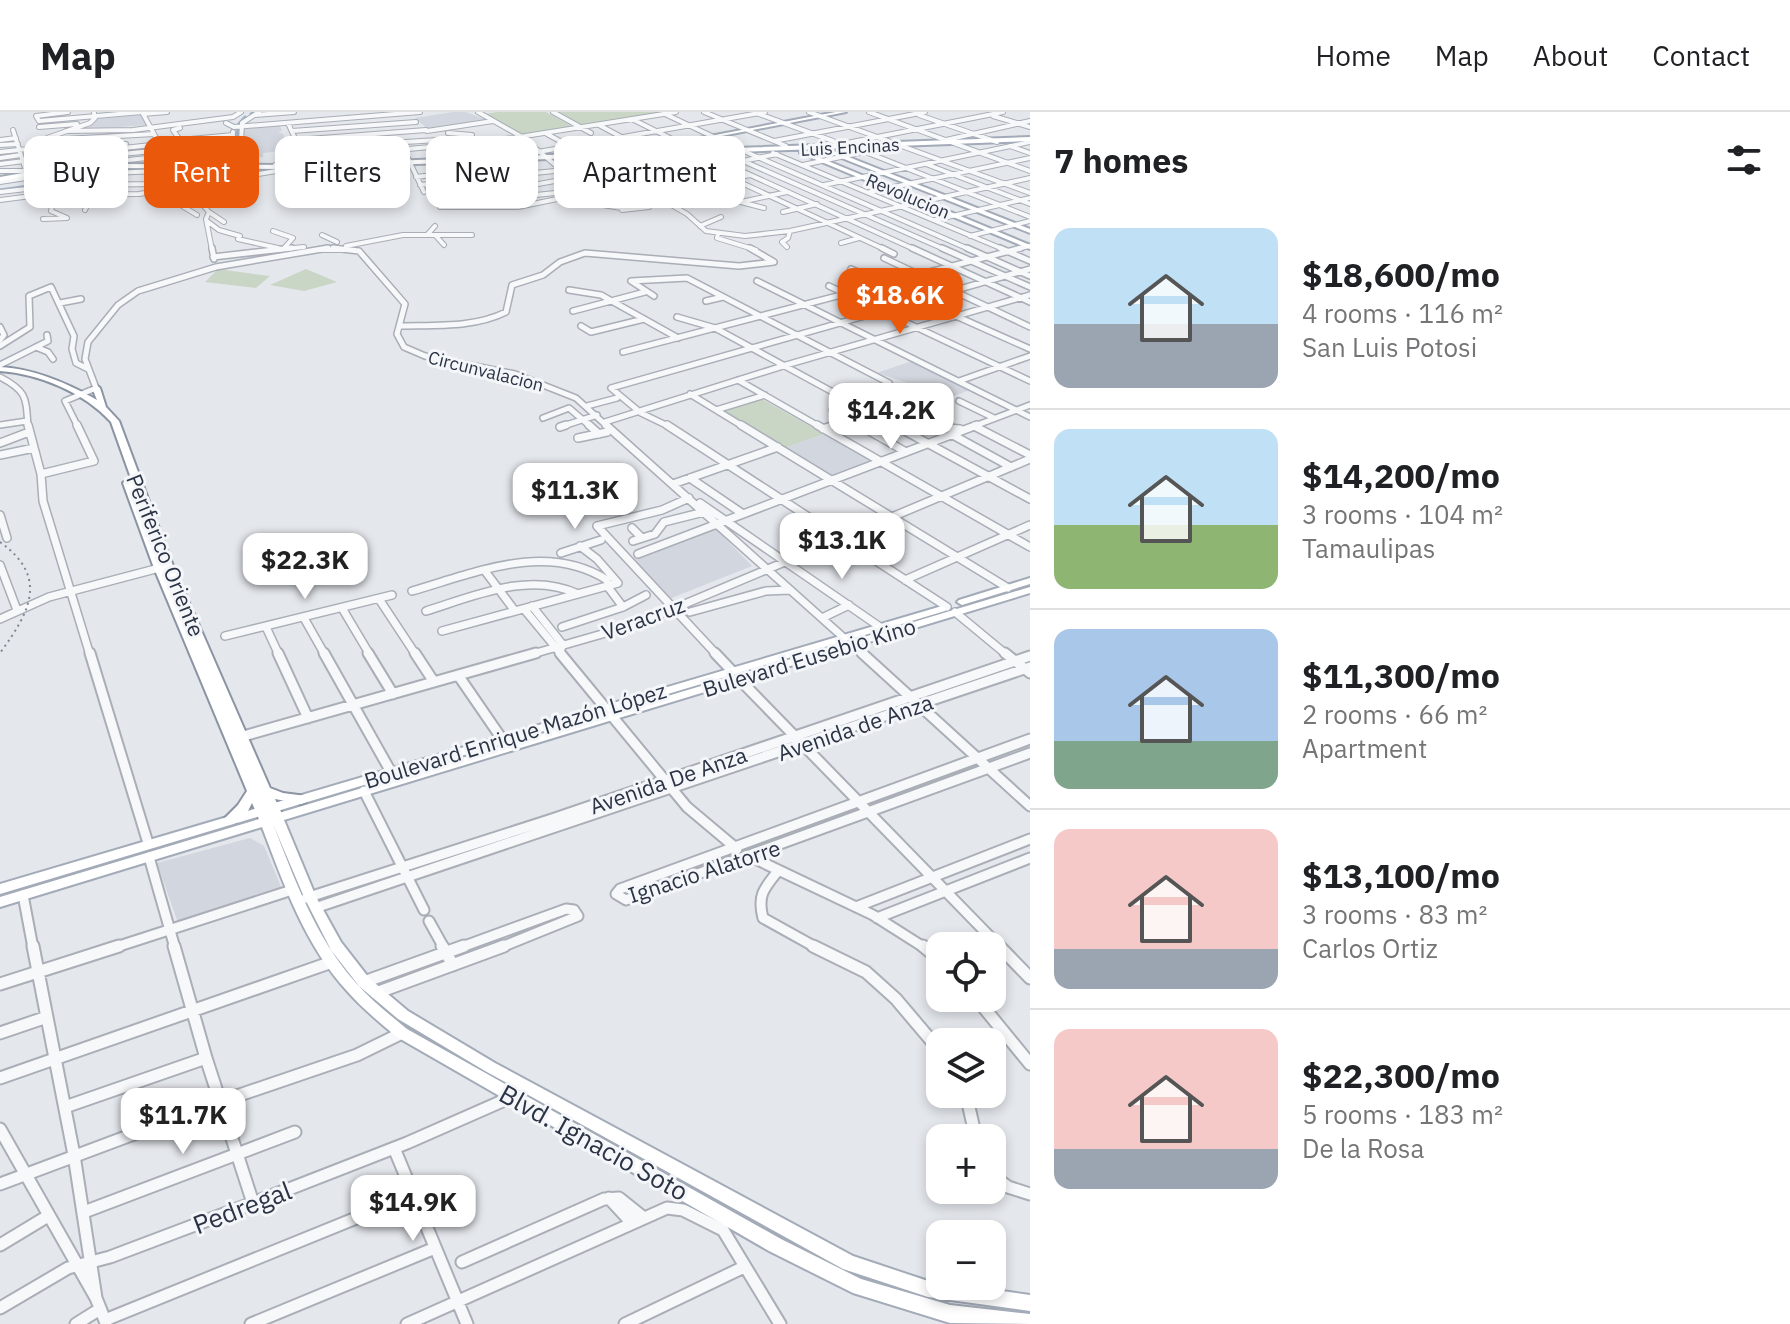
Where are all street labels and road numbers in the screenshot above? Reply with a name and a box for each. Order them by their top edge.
street label: Luis Encinas [800,133,900,161]
street label: Revolucion [863,168,953,224]
street label: Circunvalacion [426,346,546,396]
street label: Periferico Oriente [120,469,212,641]
street label: Veracruz [597,590,689,646]
street label: Bulevard Eusebio Kino [699,611,919,703]
street label: Boulevard Enrique Mazón López [360,675,670,795]
street label: Avenida de Anza [773,687,937,767]
street label: Avenida De Anza [585,739,751,821]
street label: Ignacio Alatorre [624,833,784,909]
street label: Blvd. Ignacio Soto [493,1076,695,1208]
street label: Pedregal [188,1173,296,1241]

